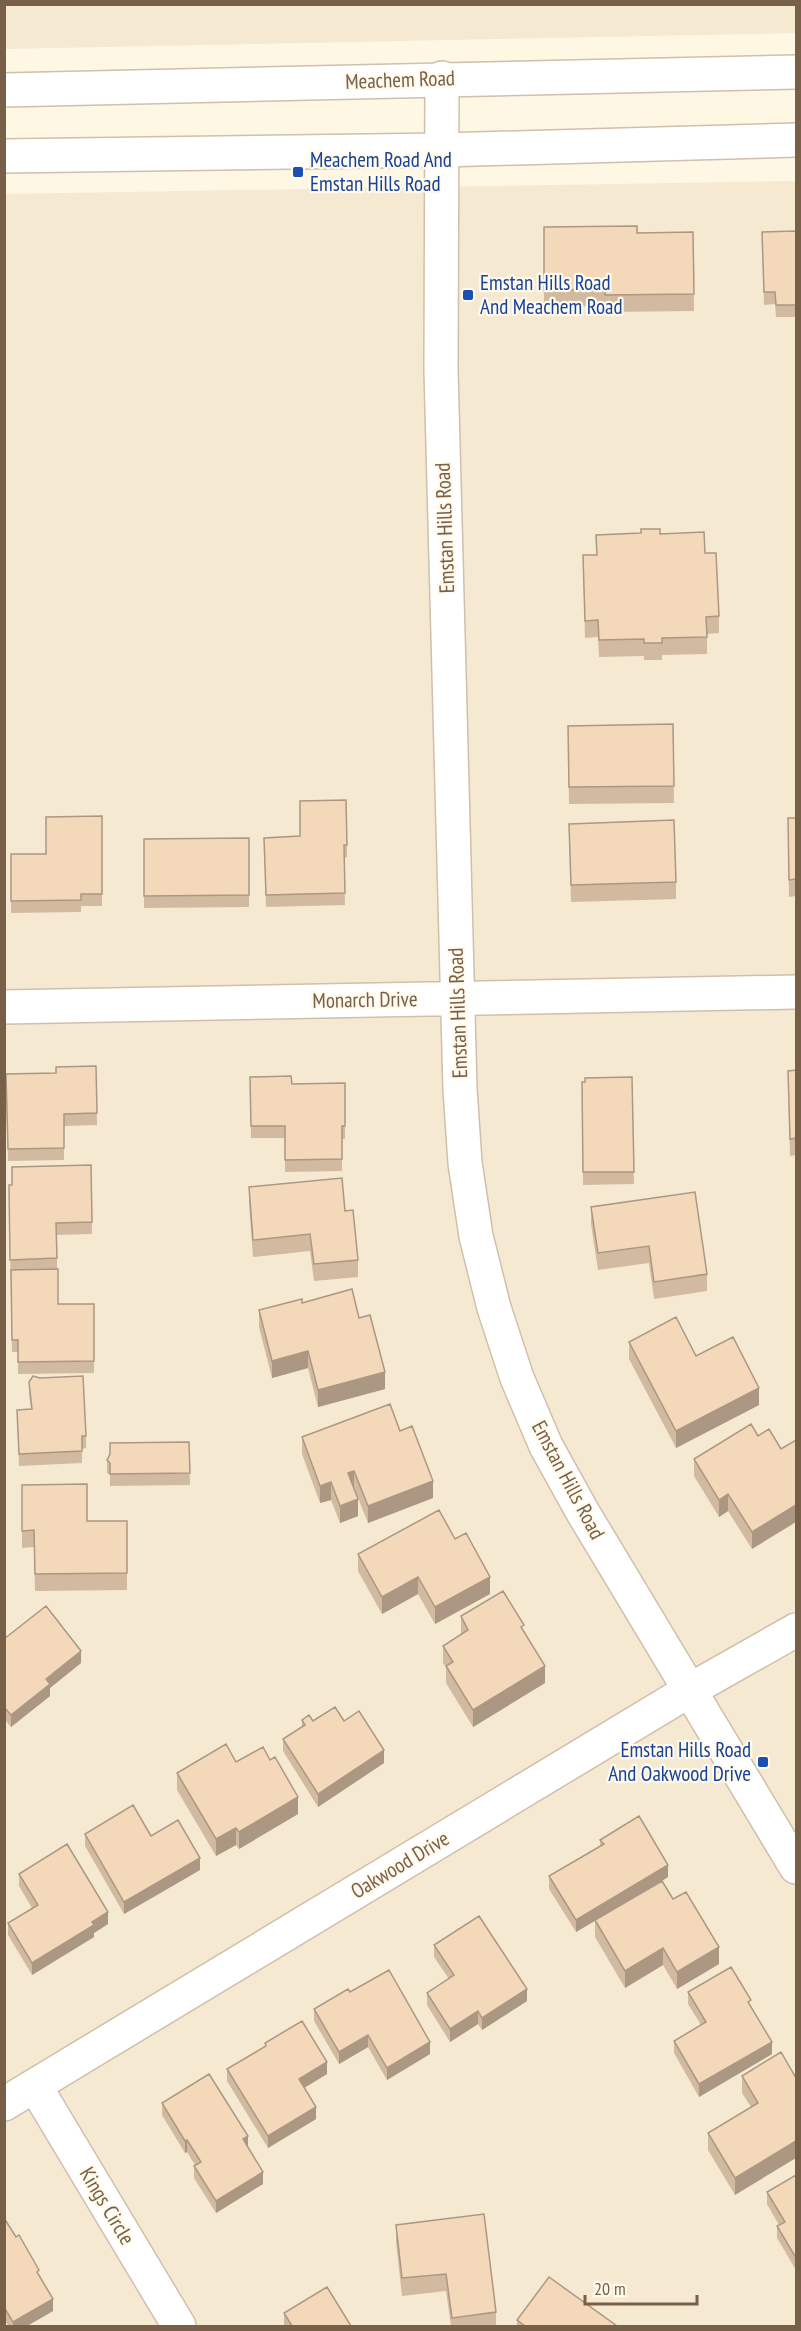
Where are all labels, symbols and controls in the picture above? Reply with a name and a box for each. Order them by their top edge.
street label: Meachem Road [345,64,455,95]
place label: Meachem Road And Emstan Hills Road [310,146,452,197]
marker: Meachem Road And Emstan Hills Road [291,165,305,179]
place label: Emstan Hills Road And Meachem Road [480,269,622,320]
marker: Emstan Hills Road And Meachem Road [461,288,475,302]
street label: Emstan Hills Road [429,462,460,594]
street label: Emstan Hills Road [442,947,473,1079]
street label: Monarch Drive [312,985,418,1014]
street label: Emstan Hills Road [526,1416,611,1544]
place label: Emstan Hills Road And Oakwood Drive [608,1736,751,1787]
marker: Emstan Hills Road And Oakwood Drive [756,1755,770,1769]
street label: Oakwood Drive [346,1825,454,1905]
street label: Kings Circle [74,2162,141,2249]
scale bar [585,2268,698,2306]
text: 20 m [594,2277,626,2300]

